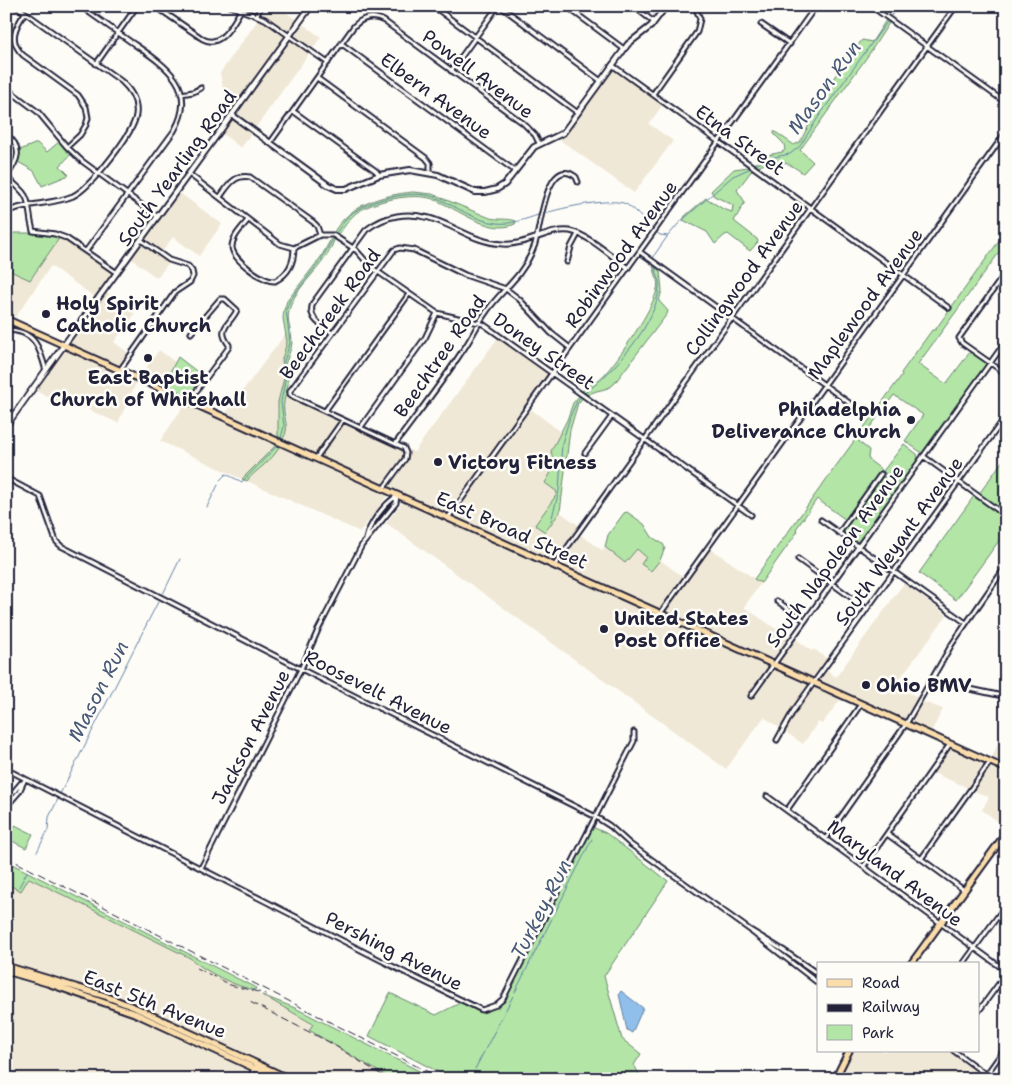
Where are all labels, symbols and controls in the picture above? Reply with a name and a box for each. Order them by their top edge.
street label: Powell Avenue [417,24,539,124]
water label: Mason Run [781,35,867,139]
street label: Elbern Avenue [375,47,497,145]
street label: South Yearling Road [112,85,242,251]
street label: Etna Street [690,99,790,181]
street label: Robinwood Avenue [559,175,683,333]
street label: Collingwood Avenue [679,195,809,361]
street label: Maplewood Avenue [802,223,928,385]
street label: Beechcreek Road [274,243,386,385]
street label: Beechtree Road [388,290,492,422]
place label: Holy Spirit Catholic Church [56,291,212,338]
street label: Doney Street [488,307,600,395]
marker: Holy Spirit Catholic Church [40,308,52,320]
marker: East Baptist Church of Whitehall [142,352,154,364]
place label: East Baptist Church of Whitehall [50,365,247,412]
place label: Philadelphia Deliverance Church [712,397,901,444]
marker: Philadelphia Deliverance Church [905,414,917,426]
place label: Victory Fitness [448,450,597,475]
street label: South Weyant Avenue [829,452,969,630]
marker: Victory Fitness [432,456,444,468]
street label: South Napoleon Avenue [760,460,910,652]
street label: East Broad Street [432,485,592,575]
place label: United States Post Office [614,606,749,653]
marker: United States Post Office [598,623,610,635]
water label: Mason Run [62,636,134,746]
street label: Roosevelt Avenue [300,644,456,740]
street label: Jackson Avenue [206,665,296,809]
place label: Ohio BMV [876,673,972,698]
marker: Ohio BMV [860,679,872,691]
street label: Maryland Avenue [822,814,968,932]
water label: Turkey Run [505,855,577,963]
street label: Pershing Avenue [321,906,467,996]
legend [817,962,980,1052]
street label: East 5th Avenue [80,964,230,1044]
text: Road [862,973,900,993]
text: Railway [862,997,920,1017]
text: Park [862,1023,894,1043]

